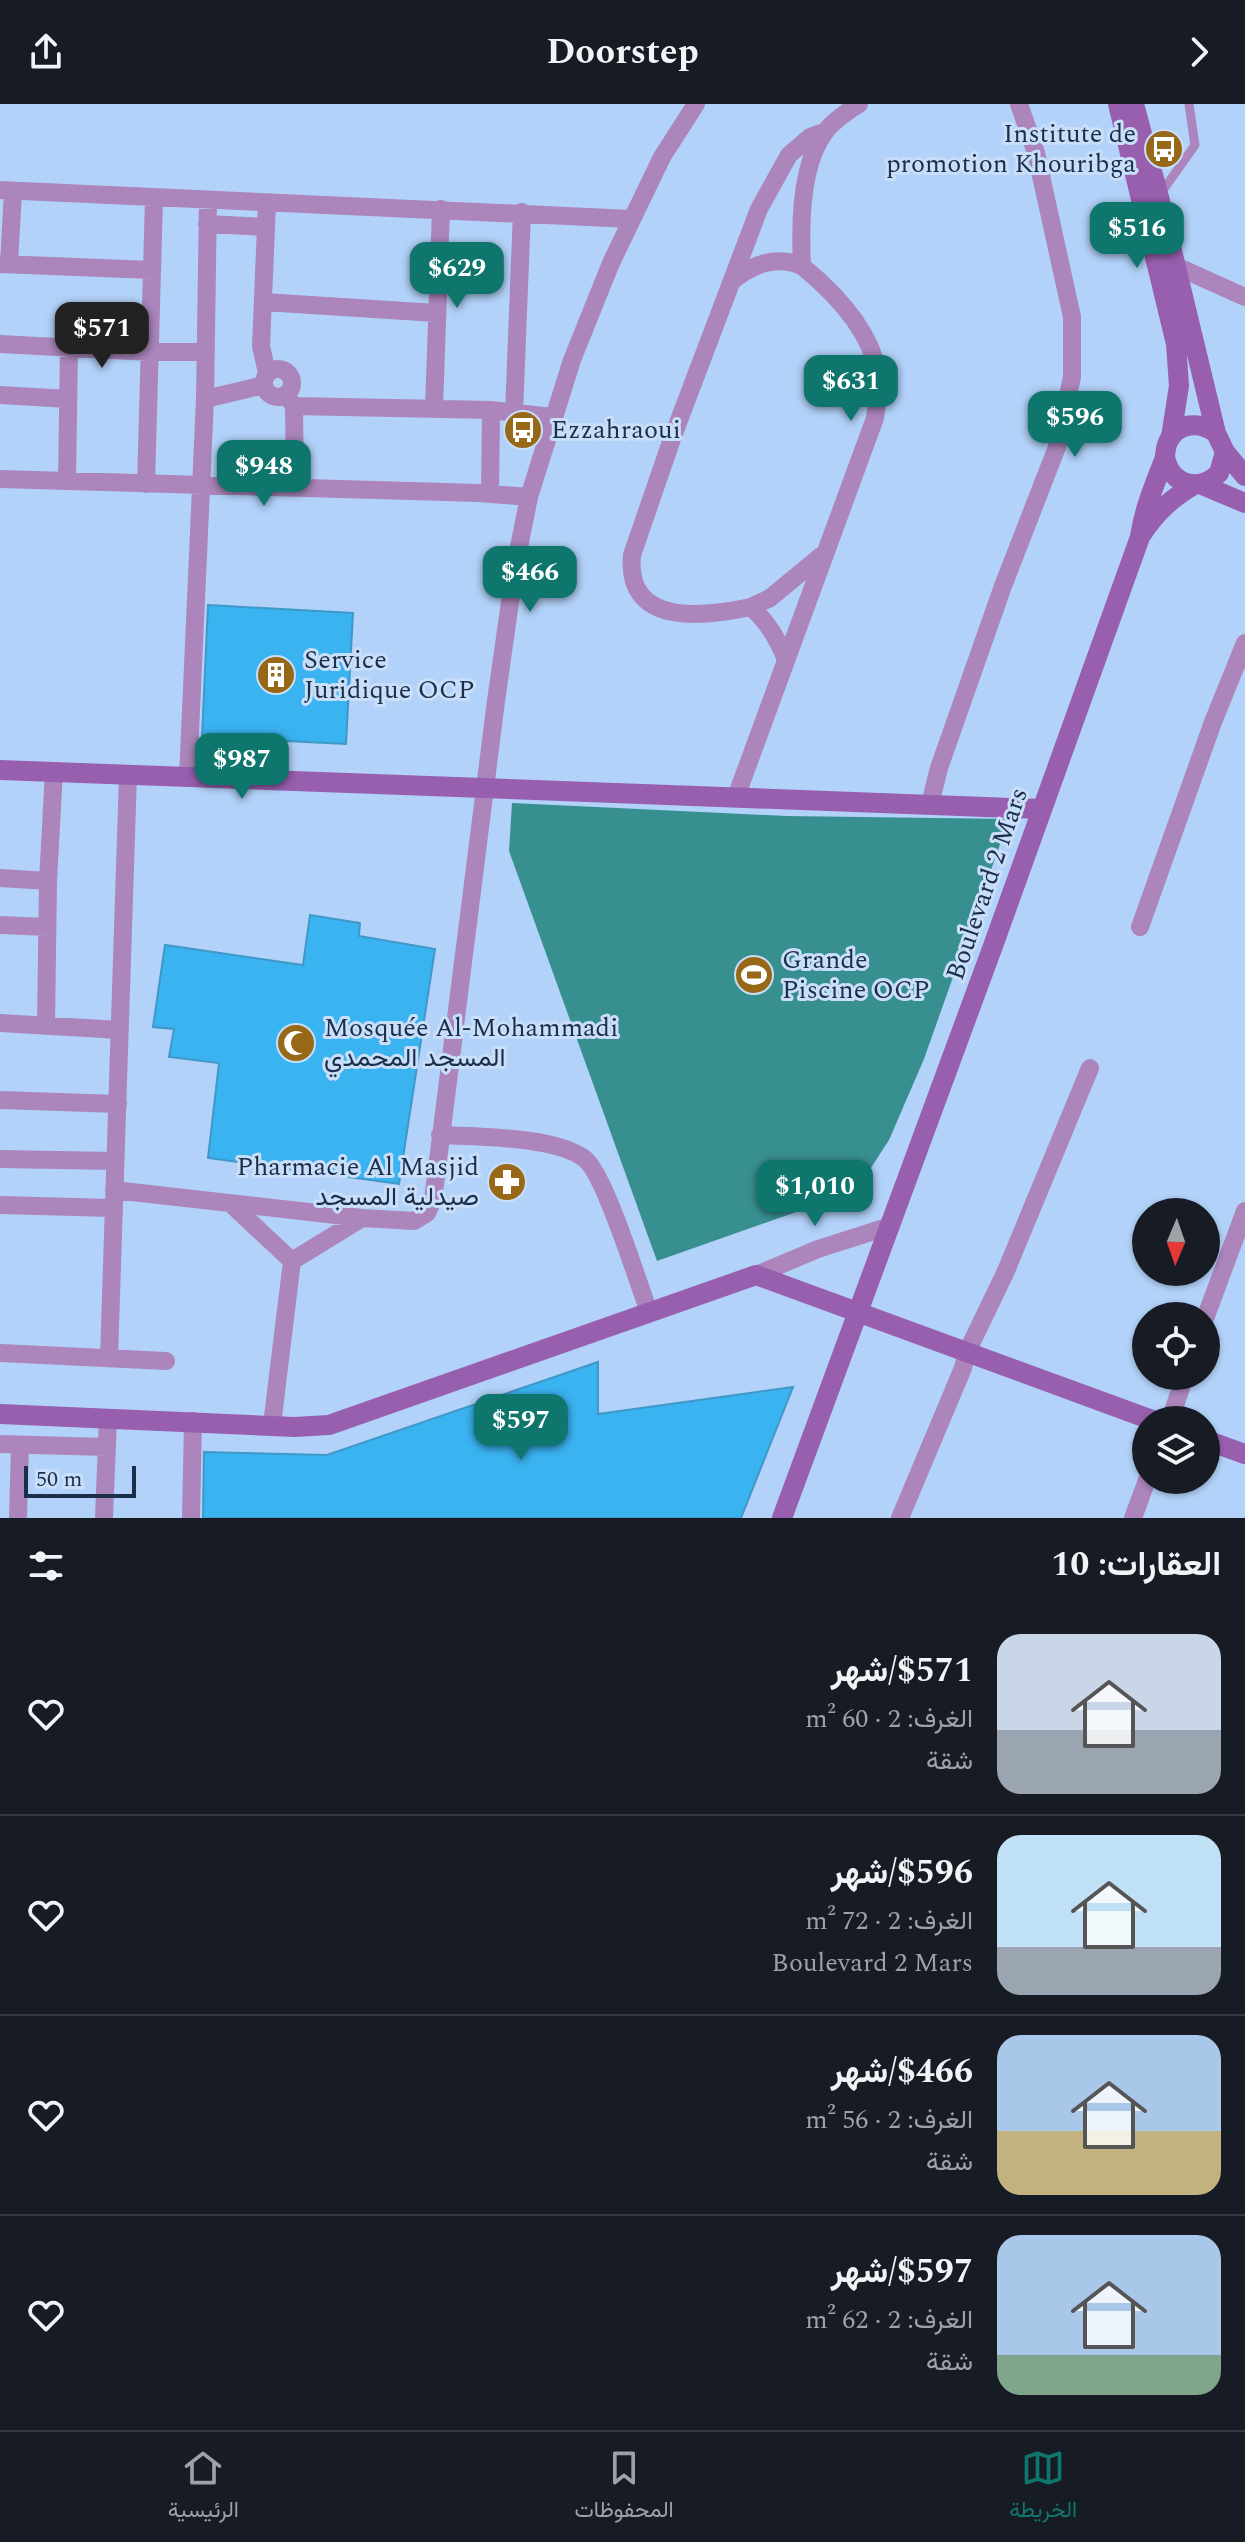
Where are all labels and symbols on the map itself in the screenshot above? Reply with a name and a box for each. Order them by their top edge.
place label: Institute de promotion Khouribga [886,114,1136,184]
bus stop icon: Institute de promotion Khouribga [1143,128,1185,170]
pin: $516 [1090,202,1184,270]
pin: $629 [410,242,504,310]
pin: $571 [55,302,149,370]
pin: $631 [804,355,898,423]
pin: $596 [1028,391,1122,459]
bus stop icon: Ezzahraoui [502,409,544,451]
place label: Ezzahraoui [551,410,681,450]
pin: $948 [217,440,311,508]
pin: $466 [483,546,577,614]
place label: Service Juridique OCP [304,640,474,710]
building icon: Service Juridique OCP [255,654,297,696]
pin: $987 [195,733,289,801]
street label: Boulevard 2 Mars [935,782,1039,986]
place label: Grande Piscine OCP [782,940,929,1010]
sports icon: Grande Piscine OCP [733,954,775,996]
place label: Mosquée Al-Mohammadi المسجد المحمدي [324,1008,618,1078]
mosque icon: Mosquée Al-Mohammadi المسجد المحمدي [275,1022,317,1064]
place label: Pharmacie Al Masjid صيدلية المسجد [237,1147,479,1217]
pin: $1,010 [750,1160,880,1228]
pharmacy icon: Pharmacie Al Masjid صيدلية المسجد [486,1161,528,1203]
north arrow [1132,1198,1220,1286]
pin: $597 [474,1394,568,1462]
scale bar [24,1462,136,1498]

